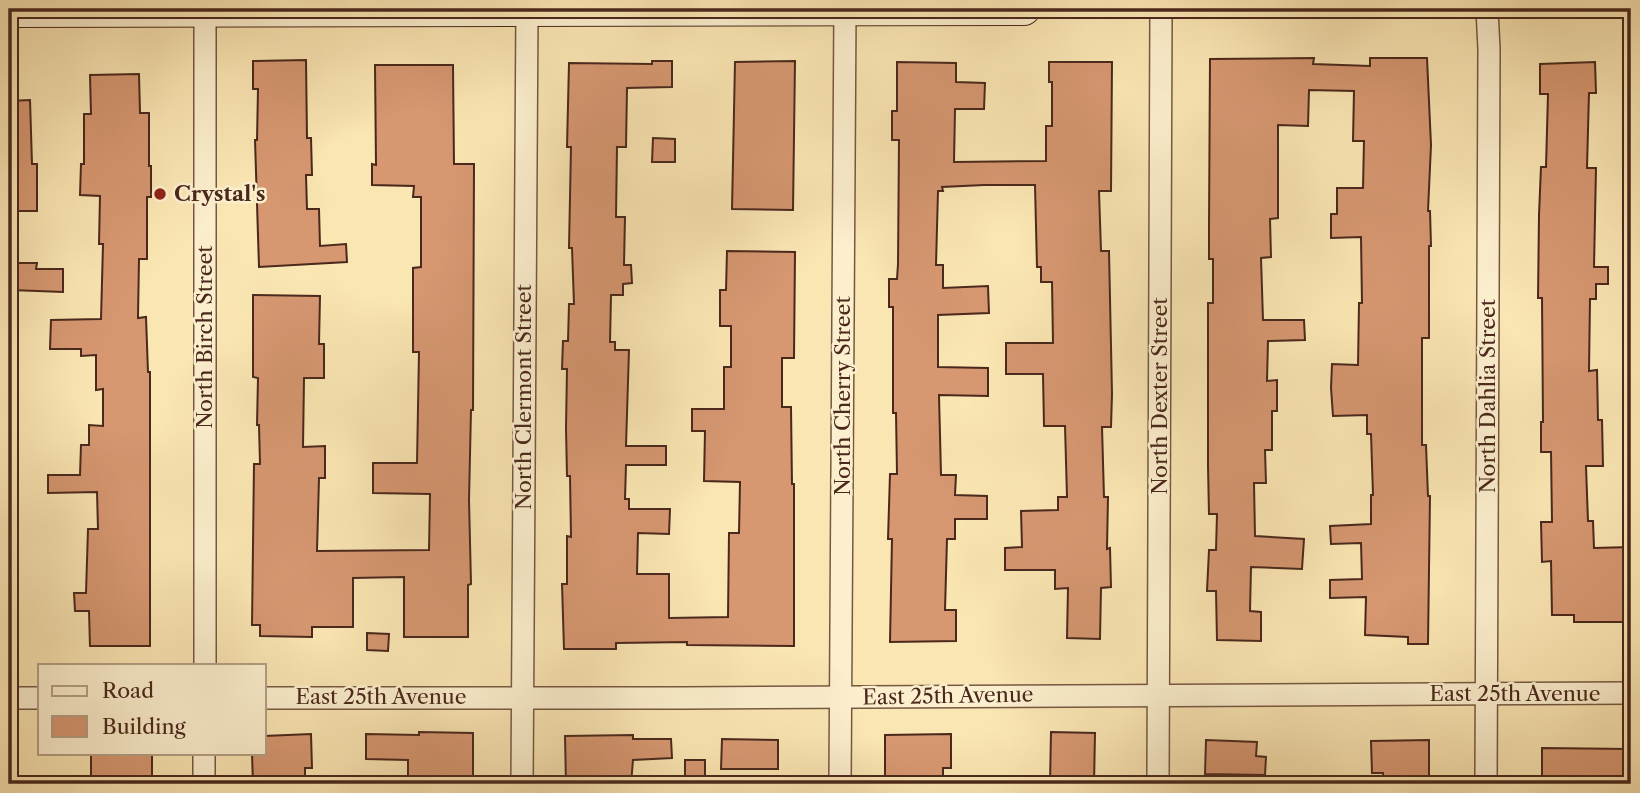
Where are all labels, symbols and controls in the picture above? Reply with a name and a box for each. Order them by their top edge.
place label: Crystal's [174,181,266,206]
marker: Crystal's [152,186,168,202]
street label: North Birch Street [192,245,217,429]
street label: North Clermont Street [511,284,536,510]
street label: North Cherry Street [830,296,855,496]
street label: North Dexter Street [1147,297,1172,495]
street label: North Dahlia Street [1475,298,1500,493]
legend [38,664,266,754]
text: Road [102,678,154,703]
street label: East 25th Avenue [1429,681,1601,706]
street label: East 25th Avenue [862,682,1034,709]
street label: East 25th Avenue [295,684,467,709]
text: Building [102,714,187,739]

